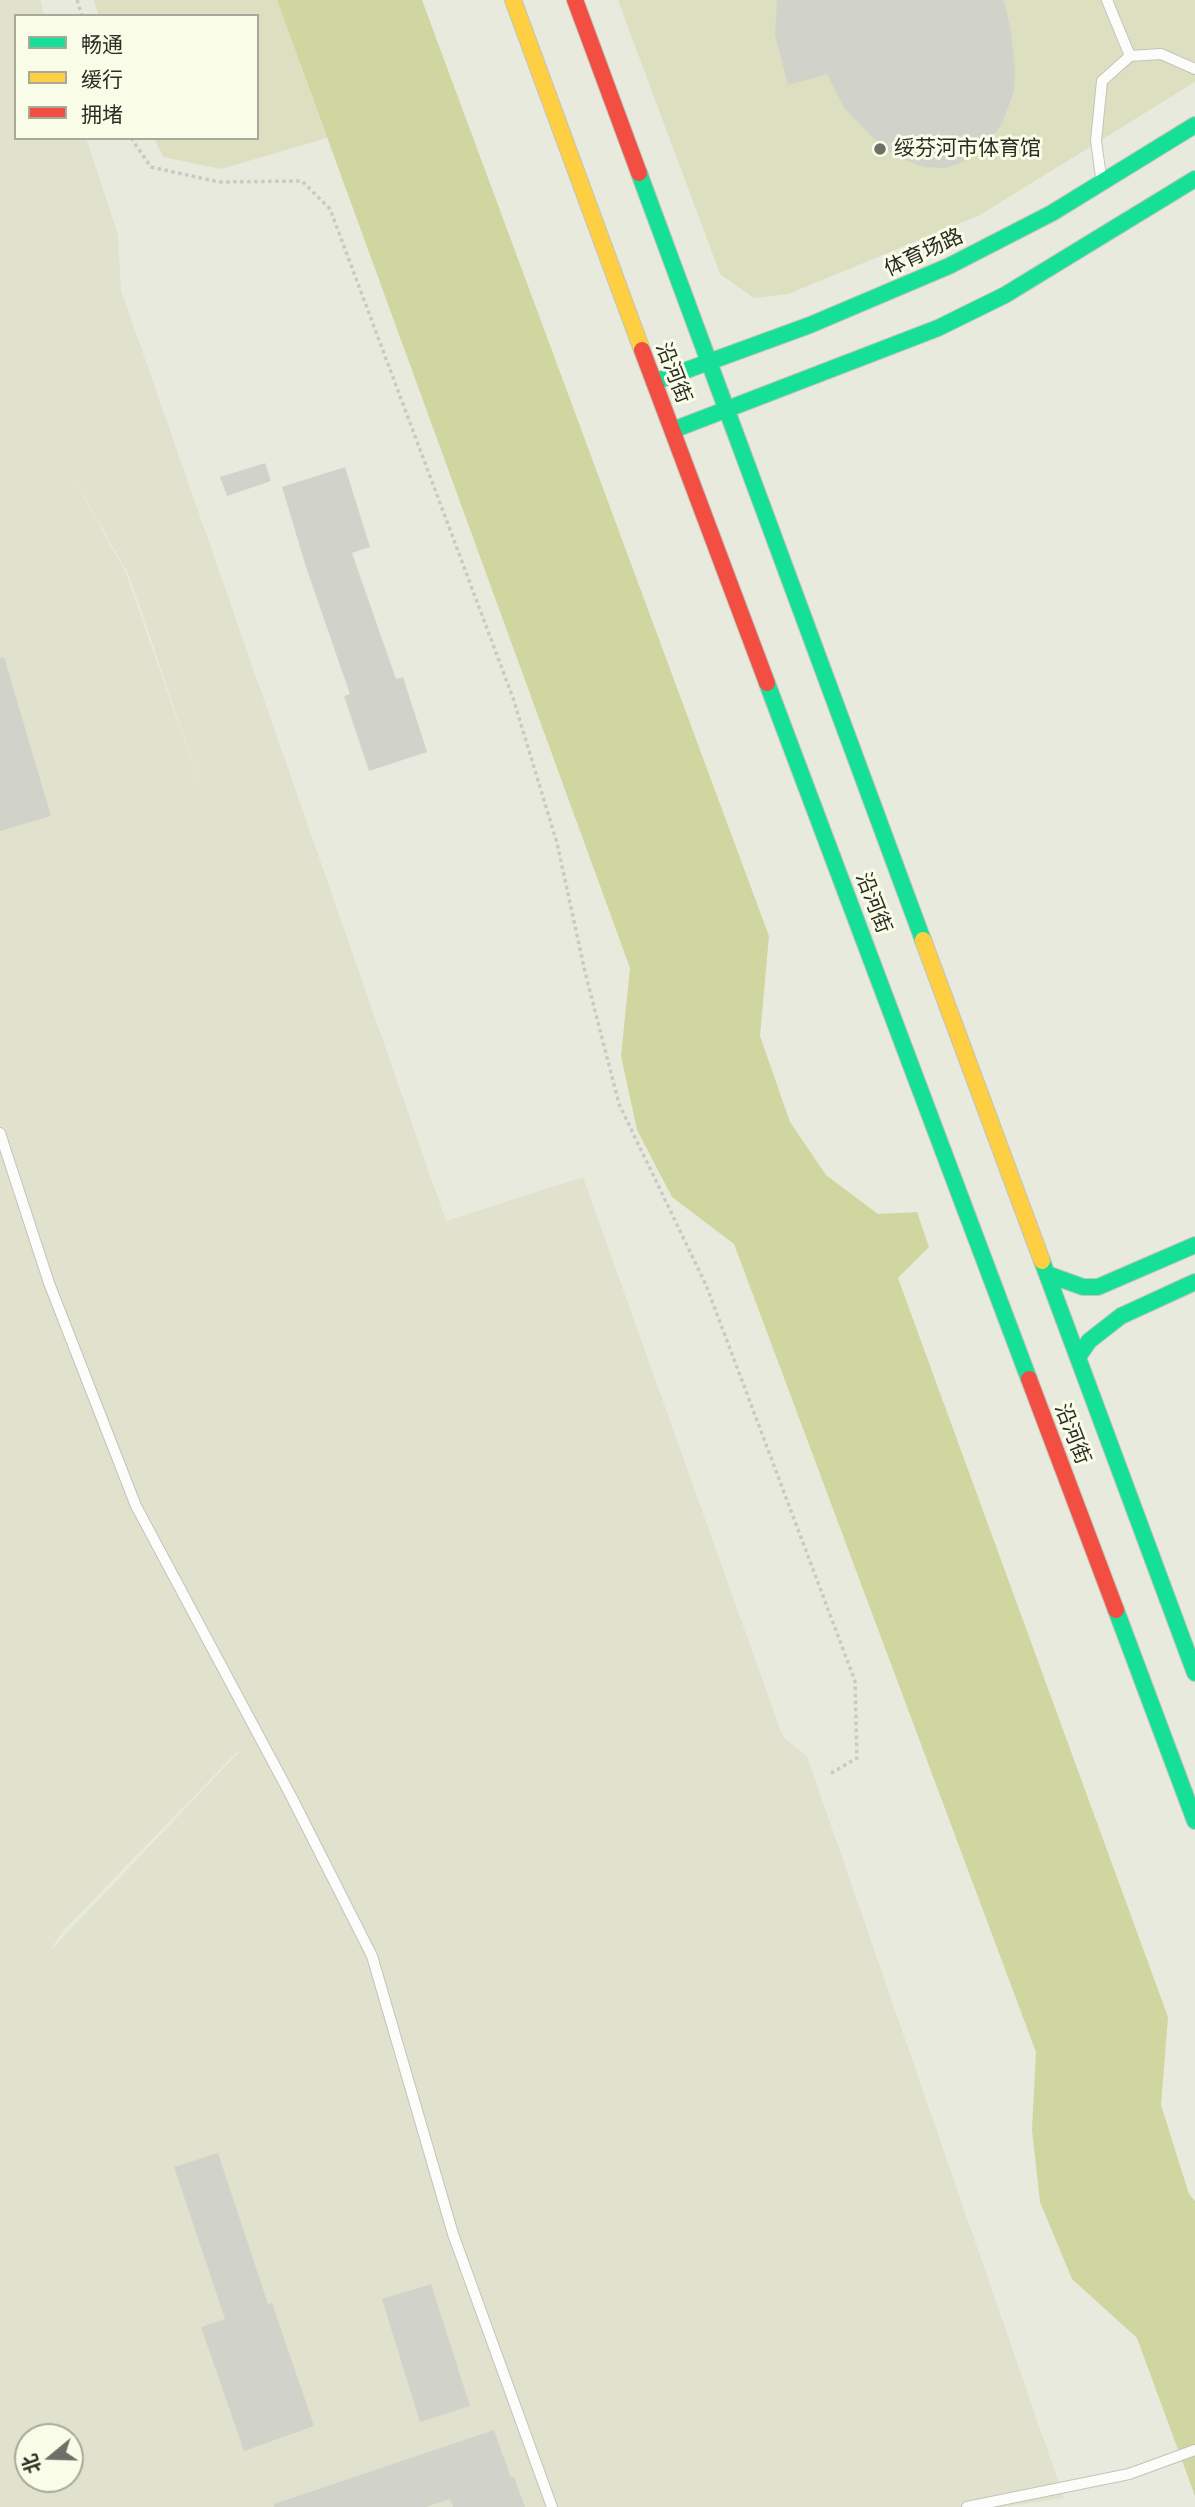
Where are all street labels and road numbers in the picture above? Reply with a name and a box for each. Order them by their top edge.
street label: 体育场路 [881,224,967,282]
street label: 沿河街 [650,339,696,407]
street label: 沿河街 [850,869,896,937]
street label: 沿河街 [1049,1400,1095,1468]

